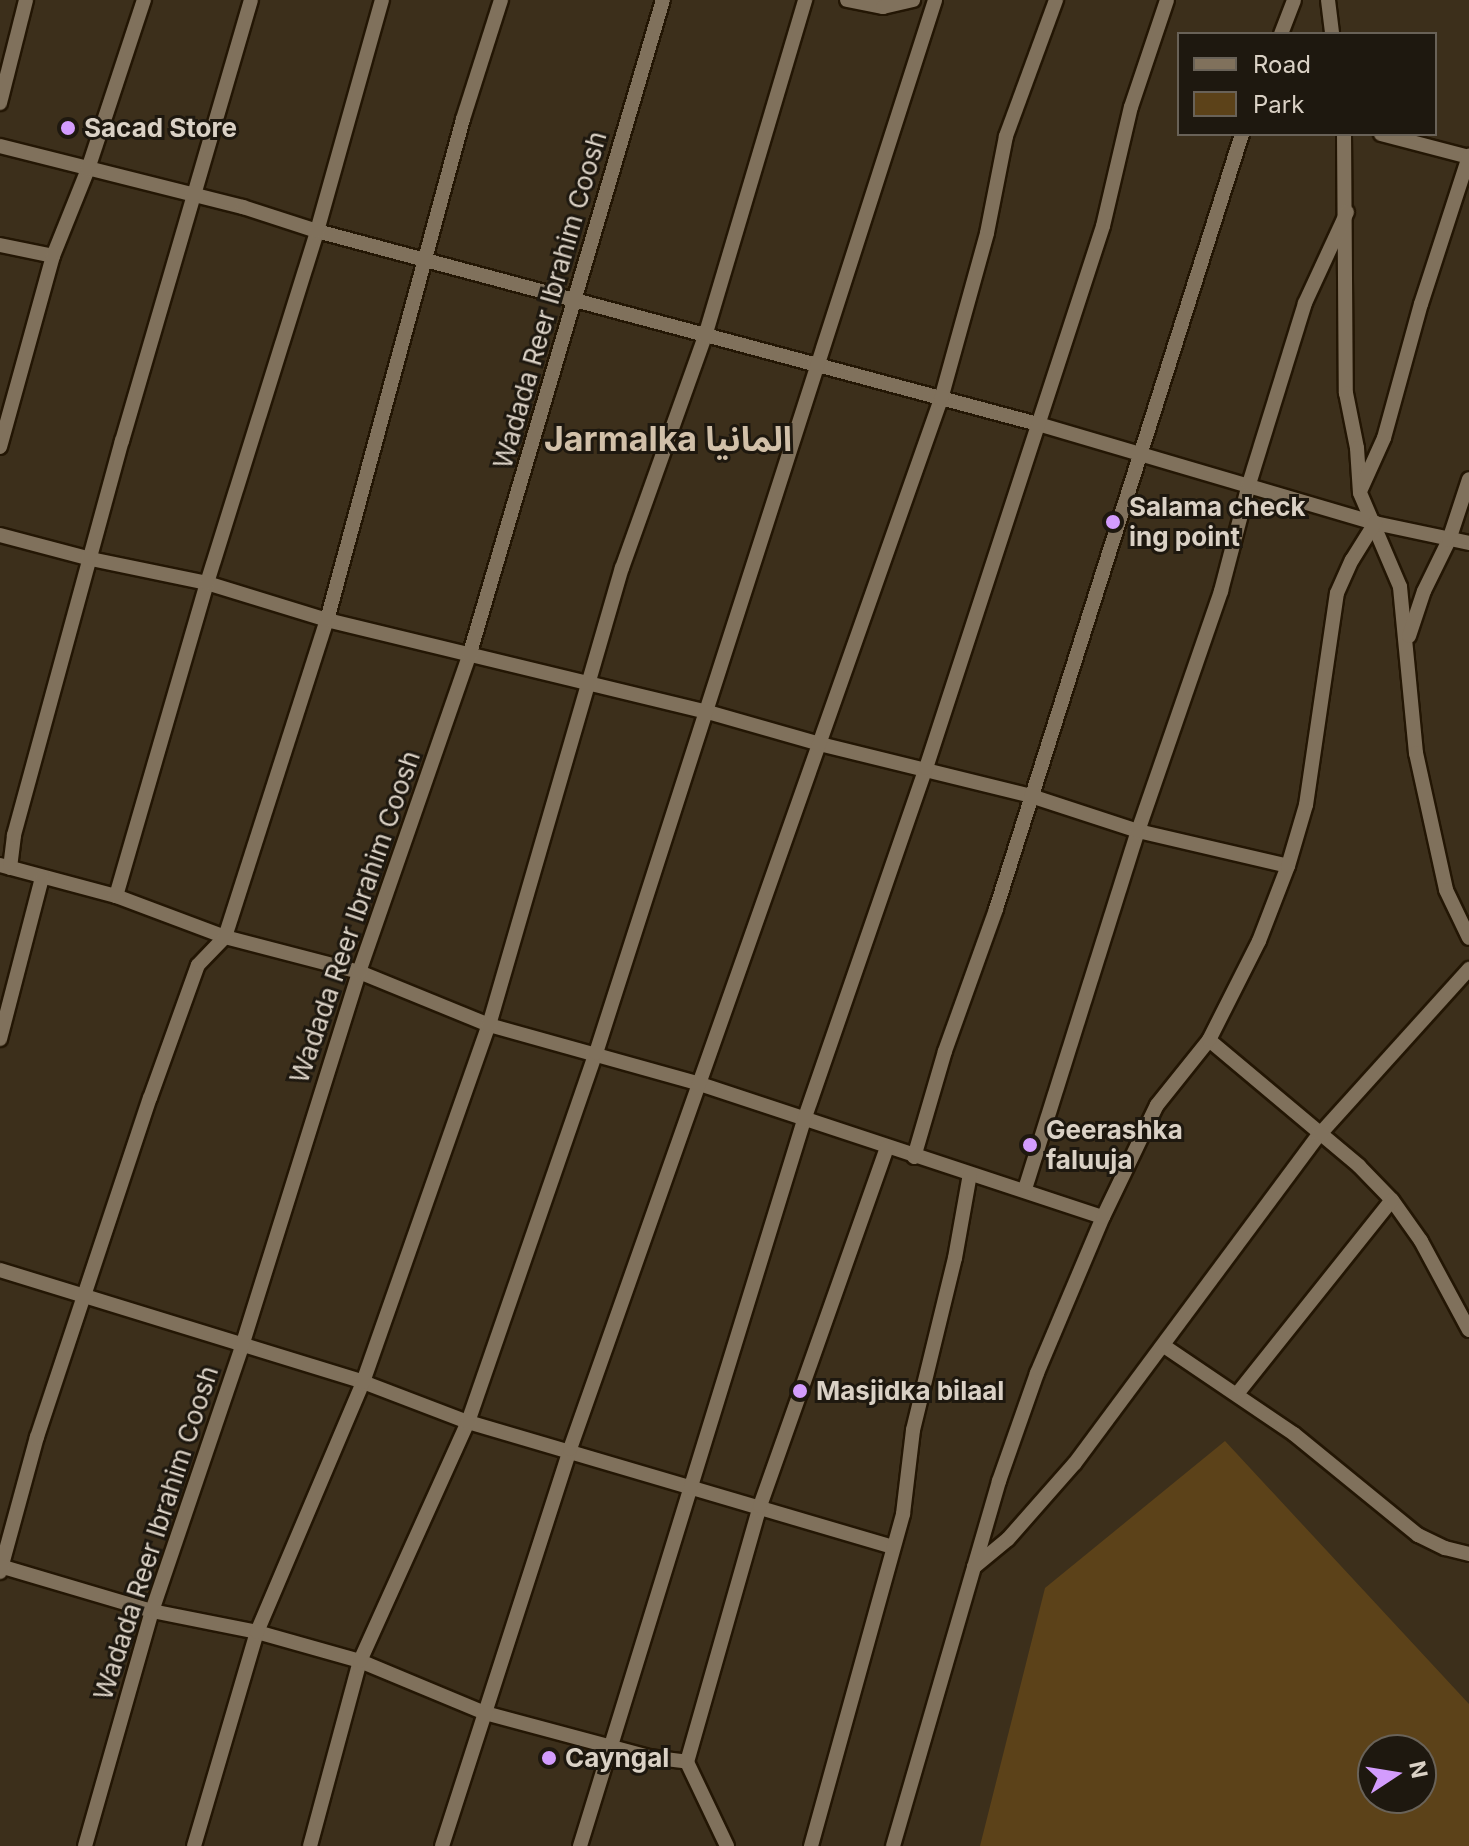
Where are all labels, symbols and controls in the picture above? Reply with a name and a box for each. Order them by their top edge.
legend [1177,32,1437,136]
text: Road [1253,50,1311,79]
text: Park [1253,90,1304,119]
place label: Sacad Store [84,112,237,144]
marker: Sacad Store [59,119,77,137]
street label: Wadada Reer Ibrahim Coosh [487,128,613,472]
district label: Jarmalka المانيا [544,419,792,459]
place label: Salama check ing point [1129,491,1306,552]
marker: Salama check ing point [1104,513,1122,531]
street label: Wadada Reer Ibrahim Coosh [283,747,427,1087]
place label: Geerashka faluuja [1046,1114,1183,1176]
marker: Geerashka faluuja [1021,1136,1039,1154]
street label: Wadada Reer Ibrahim Coosh [87,1362,225,1704]
place label: Masjidka bilaal [816,1375,1004,1407]
marker: Masjidka bilaal [791,1382,809,1400]
north arrow [1357,1734,1437,1814]
place label: Cayngal [565,1742,669,1774]
marker: Cayngal [540,1749,558,1767]
text: N [1404,1759,1433,1780]

